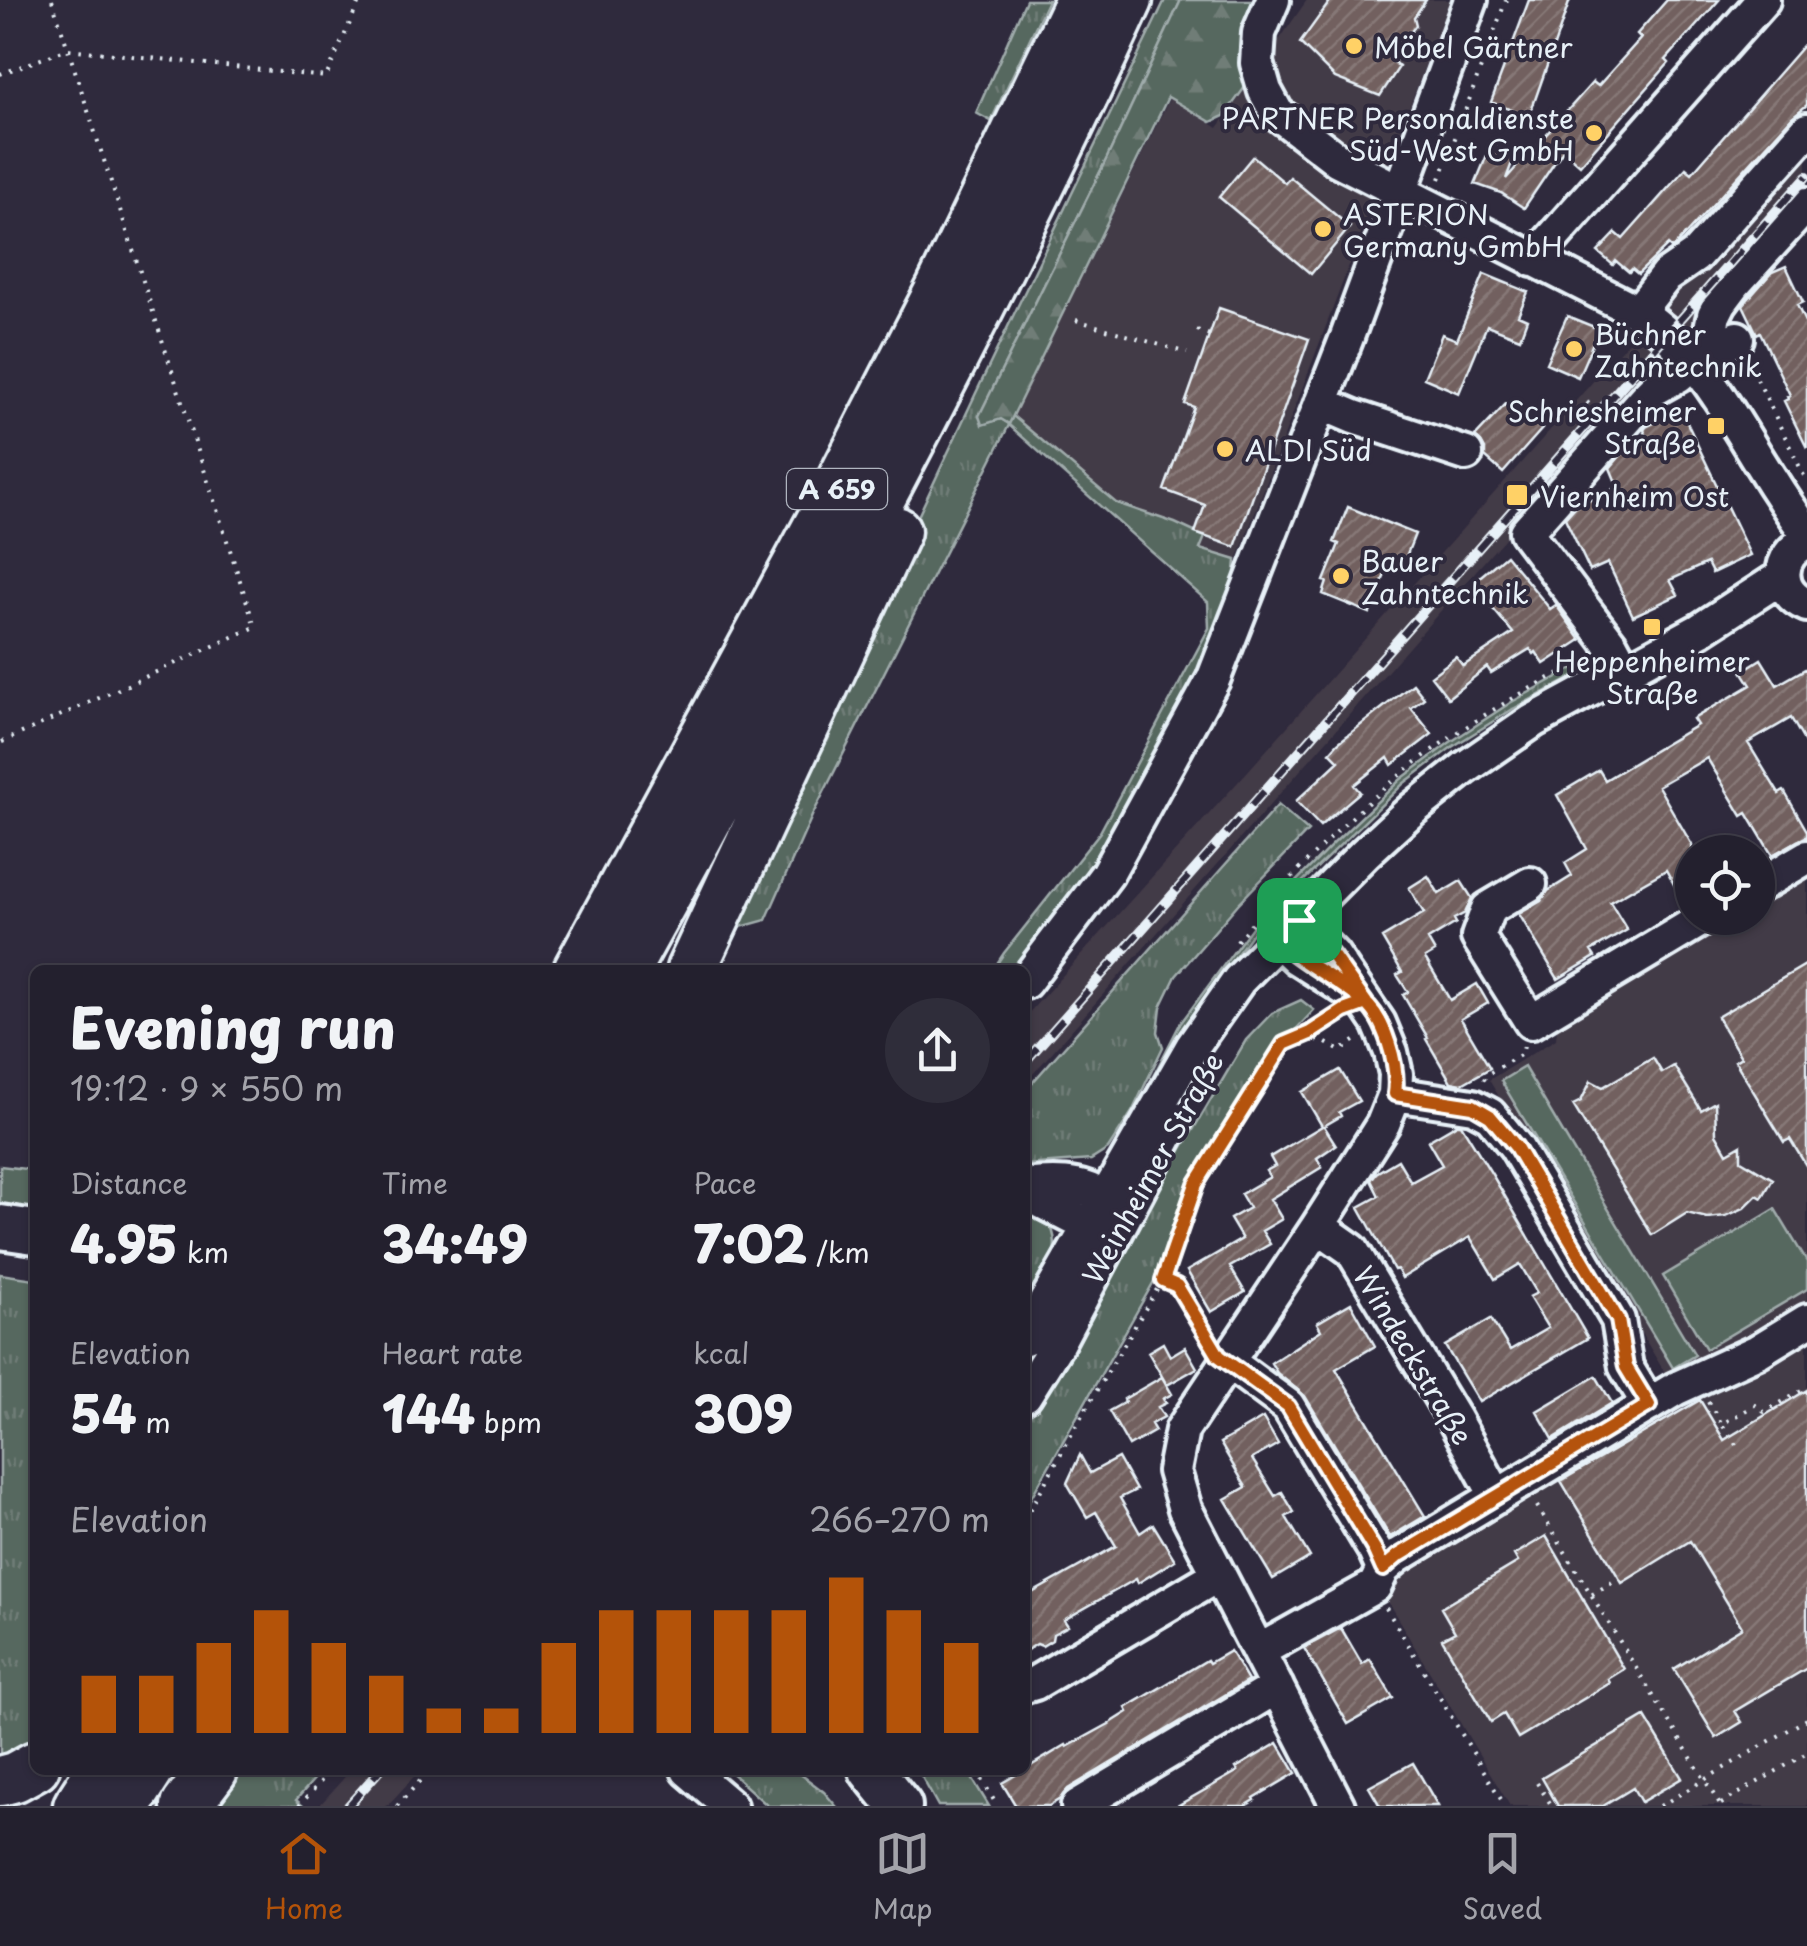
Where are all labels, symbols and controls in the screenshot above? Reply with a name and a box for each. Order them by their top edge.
place label: Möbel Gärtner [1374,25,1573,68]
marker: Möbel Gärtner [1343,35,1365,57]
place label: PARTNER Personaldienste Süd-West GmbH [1221,96,1574,171]
marker: PARTNER Personaldienste Süd-West GmbH [1583,122,1605,144]
place label: ASTERION Germany GmbH [1343,192,1563,267]
marker: ASTERION Germany GmbH [1312,218,1334,240]
place label: Büchner Zahntechnik [1594,312,1762,387]
marker: Büchner Zahntechnik [1563,338,1585,360]
place label: Schriesheimer Straße [1508,389,1696,464]
marker: Schriesheimer Straße [1705,415,1727,437]
place label: ALDI Süd [1245,428,1372,471]
marker: ALDI Süd [1214,438,1236,460]
road number: A 659 [787,469,887,509]
place label: Viernheim Ost [1540,474,1729,517]
marker: Viernheim Ost [1504,482,1530,508]
place label: Bauer Zahntechnik [1361,539,1529,614]
marker: Bauer Zahntechnik [1330,565,1352,587]
marker: Heppenheimer Straße [1641,616,1663,638]
place label: Heppenheimer Straße [1554,639,1750,714]
map controls [1675,835,1775,935]
button: locate [1675,835,1775,935]
pin [1257,878,1342,963]
icon: arrive [1272,893,1327,948]
text: Evening run [70,985,396,1068]
button: share [885,998,990,1103]
street label: Weinheimer Straße [1070,1044,1234,1292]
text: 19:12 · 9 × 550 m [70,1064,343,1112]
text: Distance [70,1161,188,1204]
text: Time [382,1161,448,1204]
text: Pace [693,1161,757,1204]
text: 4.95 [70,1204,178,1280]
text: 34:49 [382,1204,528,1280]
text: 7:02 [693,1204,807,1280]
text: km [178,1230,229,1273]
text: /km [807,1230,870,1273]
street label: Windeckstraße [1344,1257,1484,1453]
text: Elevation [70,1331,191,1374]
text: Heart rate [382,1331,523,1374]
text: kcal [693,1331,749,1374]
text: 54 [70,1374,136,1450]
text: 144 [382,1374,475,1450]
text: 309 [693,1374,793,1450]
text: m [136,1400,171,1443]
text: bpm [475,1400,542,1443]
text: Elevation [70,1495,208,1543]
text: 266–270 m [809,1495,990,1543]
tab: Home [265,1826,343,1929]
tab: Map [873,1826,933,1929]
tab: Saved [1463,1826,1542,1929]

